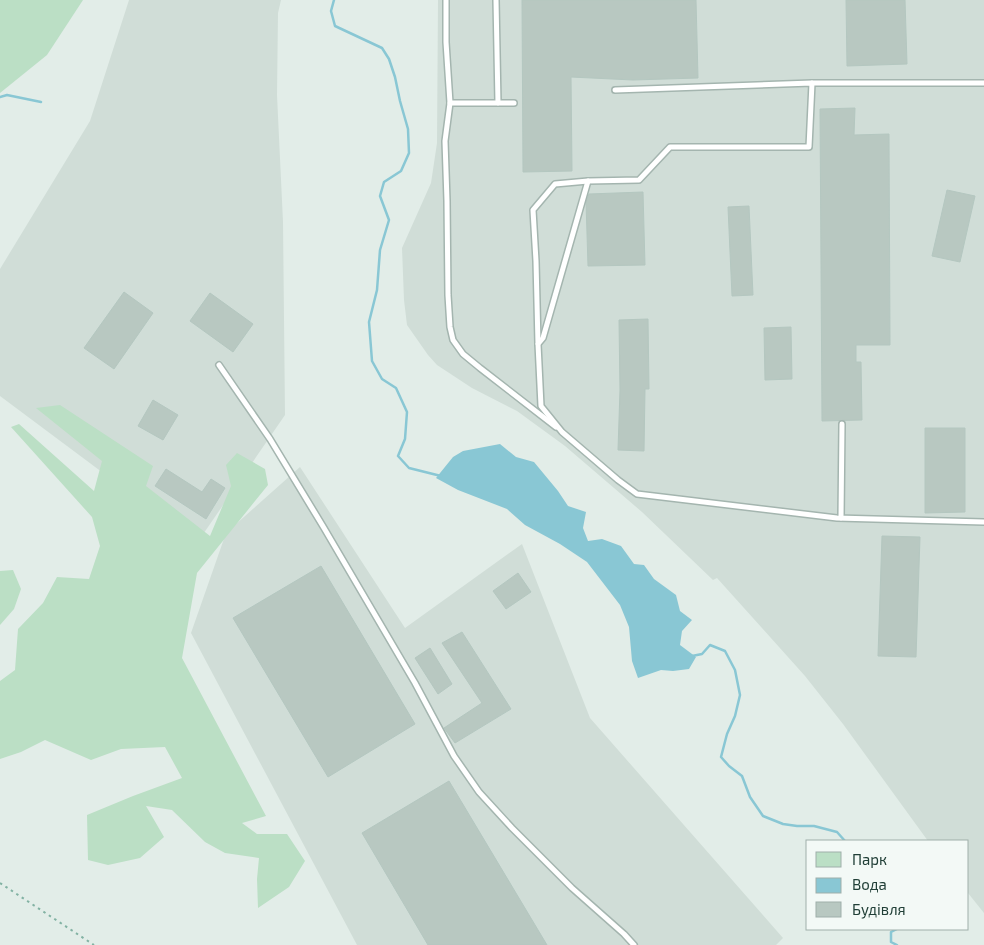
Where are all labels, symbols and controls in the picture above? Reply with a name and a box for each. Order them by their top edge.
legend [806,840,969,930]
text: Парк [852,850,887,868]
text: Вода [852,875,887,893]
text: Будівля [852,900,906,919]

